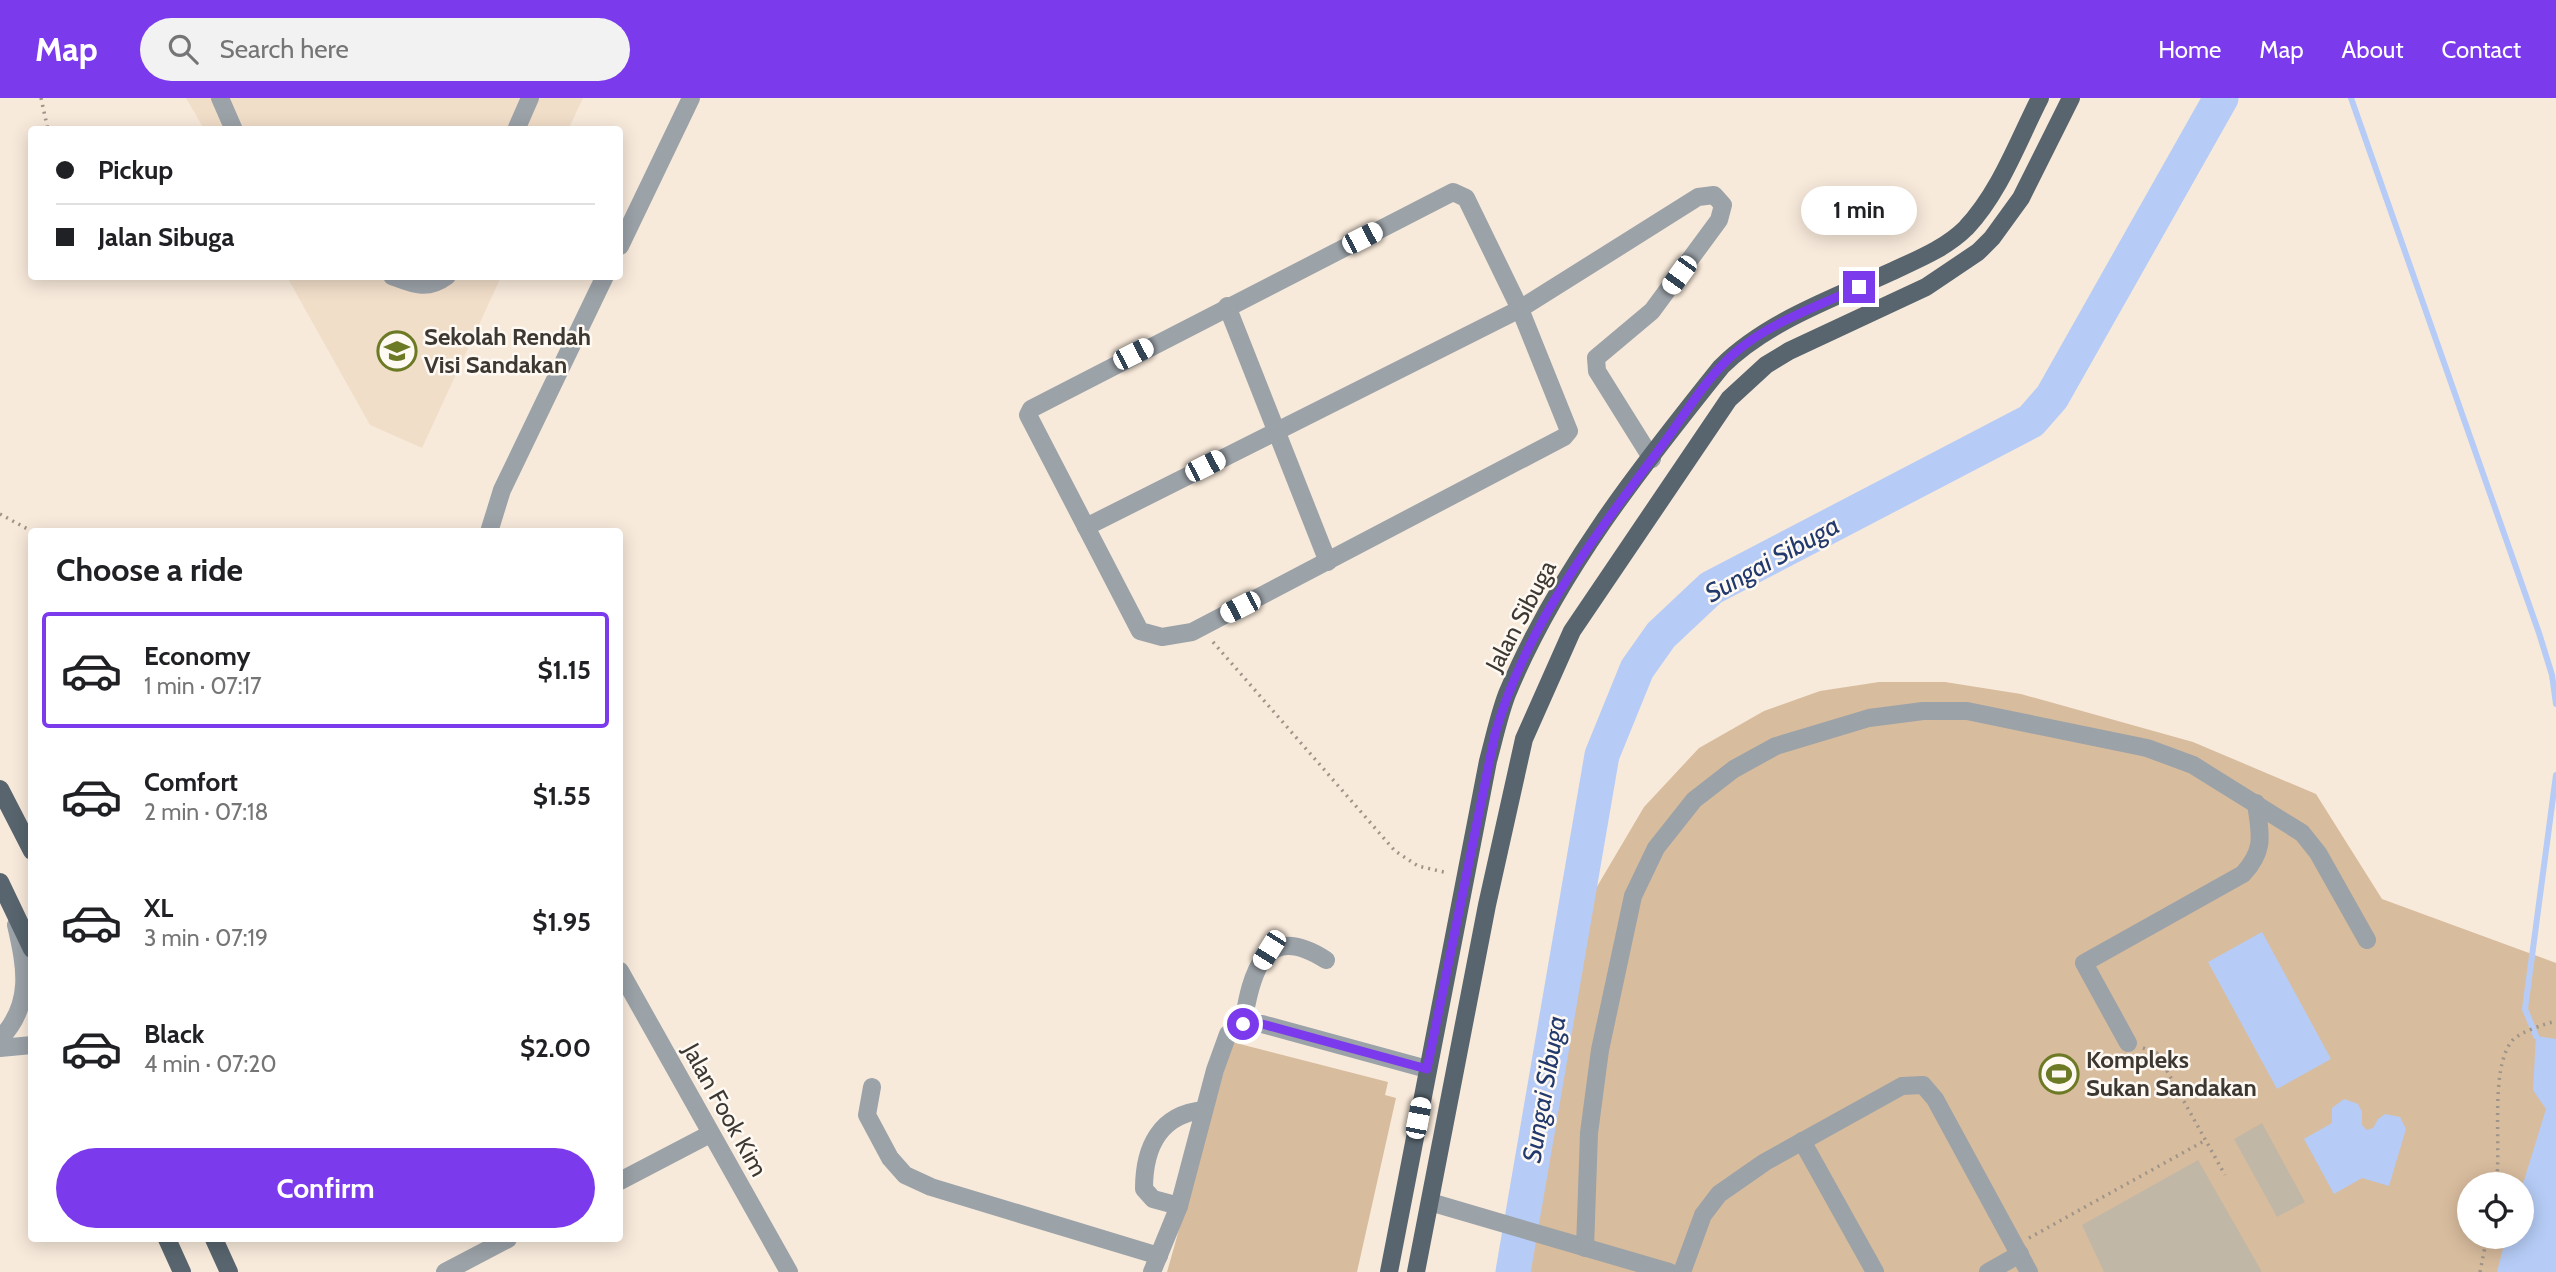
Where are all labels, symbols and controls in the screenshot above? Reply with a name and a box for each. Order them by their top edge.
search box [140,18,630,81]
text: Map [35,29,98,69]
icon: search [164,30,202,68]
text: Search here [220,33,349,65]
text: Home [2158,35,2221,64]
text: Map [2259,35,2304,64]
text: About [2342,35,2404,64]
text: Contact [2442,35,2521,64]
text: Pickup [98,154,173,186]
callout: 1 min [1801,186,1917,234]
text: 1 min [1833,196,1885,224]
car [1339,219,1386,257]
text: Jalan Sibuga [98,221,234,253]
car [1659,252,1700,298]
route end [1843,271,1875,303]
place label: Sekolah Rendah Visi Sandakan [424,322,591,379]
school or university icon: Sekolah Rendah Visi Sandakan [376,330,418,372]
car [1110,335,1157,373]
car [1182,447,1229,485]
water label: Sungai Sibuga [1699,509,1845,609]
text: Choose a ride [56,550,243,589]
street label: Jalan Sibuga [1479,555,1562,677]
car [1217,588,1264,626]
icon: car [60,639,123,702]
text: Economy [144,640,250,672]
text: $1.15 [537,654,591,686]
text: 1 min · 07:17 [144,672,262,700]
icon: car [60,765,123,828]
text: Comfort [144,766,238,798]
text: $1.55 [533,780,591,812]
text: 2 min · 07:18 [144,798,269,826]
icon: car [60,891,123,954]
text: XL [144,892,173,924]
text: $1.95 [532,906,591,938]
text: 3 min · 07:19 [144,924,268,952]
car [1249,927,1290,973]
route start [1227,1008,1259,1040]
water label: Sungai Sibuga [1515,1013,1573,1165]
icon: car [60,1017,123,1080]
text: Black [144,1018,204,1050]
text: $2.00 [520,1032,591,1064]
street label: Jalan Fook Kim [676,1037,774,1181]
place label: Kompleks Sukan Sandakan [2086,1045,2257,1102]
text: 4 min · 07:20 [144,1050,276,1078]
sports icon: Kompleks Sukan Sandakan [2038,1053,2080,1095]
car [1404,1095,1433,1141]
button: Confirm [56,1148,595,1228]
map controls [2457,1172,2534,1249]
button: locate [2457,1172,2534,1249]

